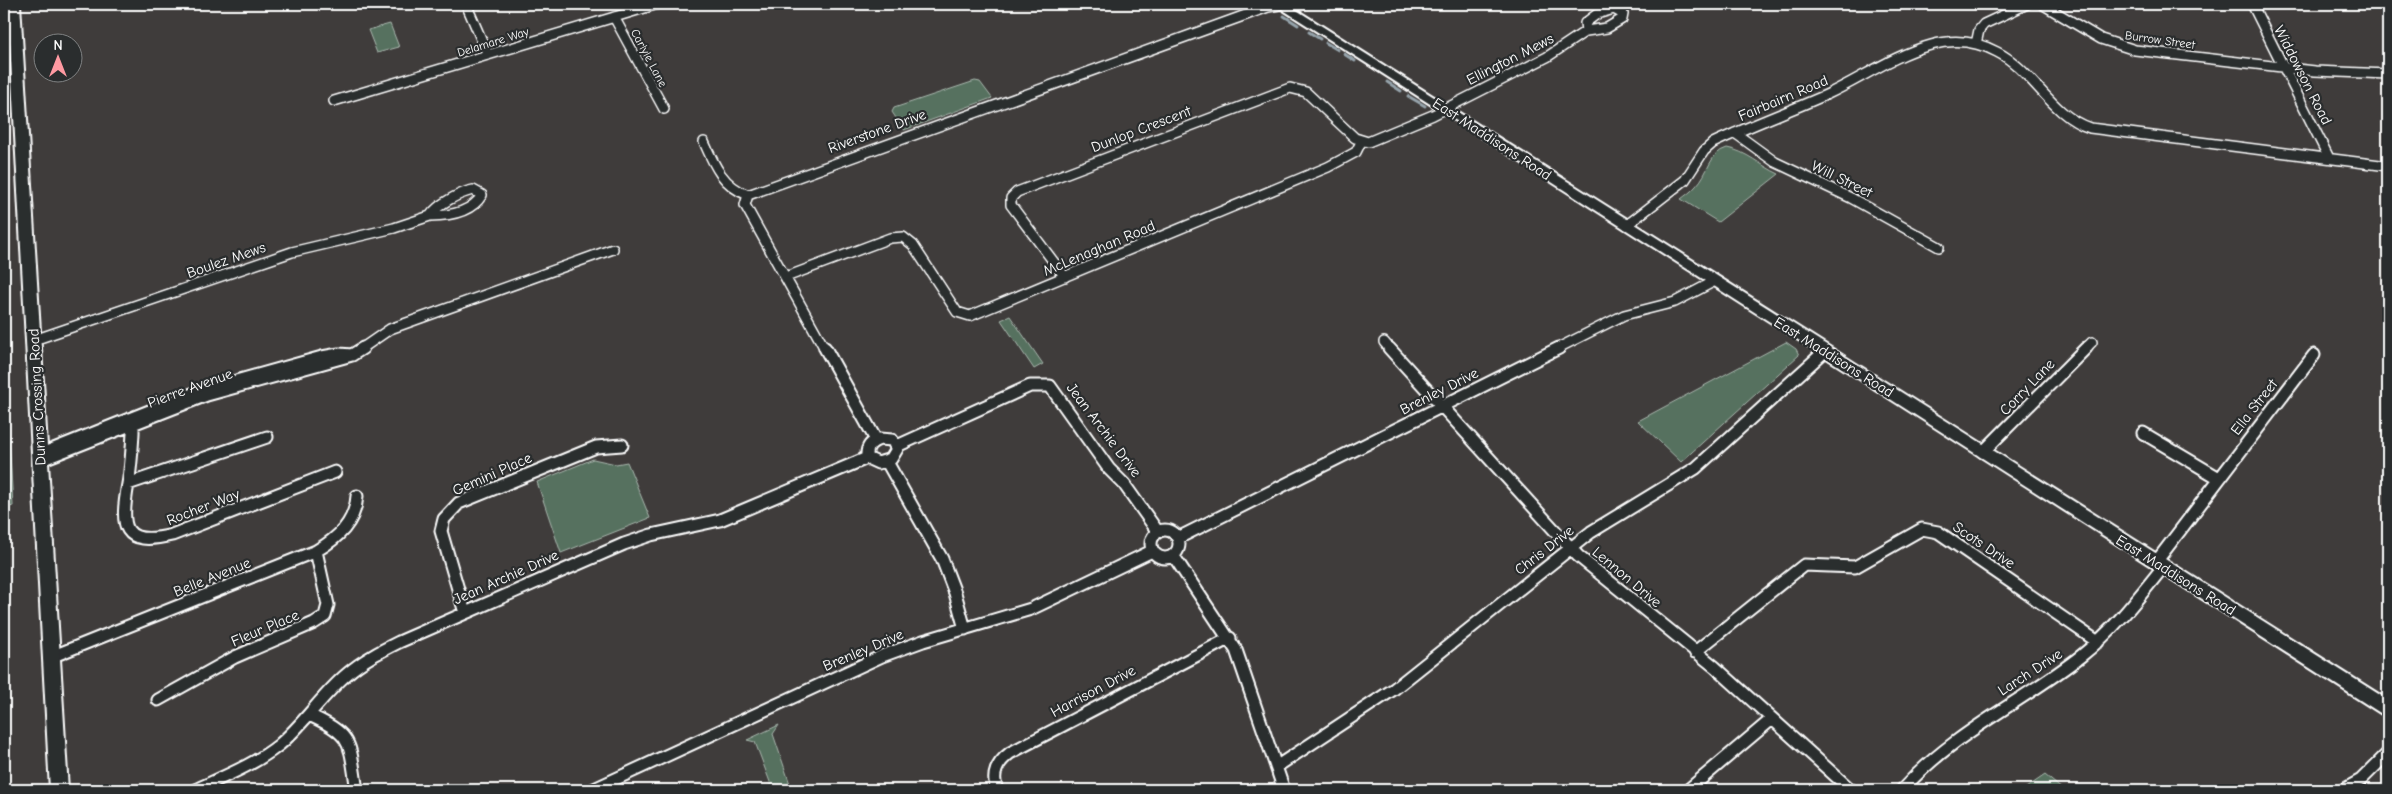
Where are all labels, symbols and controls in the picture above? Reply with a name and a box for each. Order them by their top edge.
street label: Widdowson Road [2270,22,2336,128]
street label: Delamare Way [455,24,531,60]
street label: Carlyle Lane [628,27,670,89]
street label: Burrow Street [2124,28,2196,52]
street label: Ellington Mews [1463,29,1557,89]
north arrow [32,32,82,82]
text: N [53,37,63,54]
street label: Fairbairn Road [1735,71,1831,125]
street label: East Maddisons Road [1429,94,1555,184]
street label: Dunlop Crescent [1089,101,1194,156]
street label: Riverstone Drive [826,105,929,157]
street label: Will Street [1809,157,1876,202]
street label: McLenaghan Road [1040,216,1158,280]
street label: Boulez Mews [184,238,268,282]
street label: East Maddisons Road [1771,313,1897,401]
street label: Dunns Crossing Road [24,328,50,466]
street label: Corry Lane [1996,355,2059,419]
street label: Brenley Drive [1397,363,1482,418]
street label: Pierre Avenue [145,364,235,412]
street label: Ella Street [2227,375,2282,439]
street label: Jean Archie Drive [1063,379,1146,481]
street label: Gemini Place [450,448,535,499]
street label: Rocher Way [164,485,242,529]
street label: Scots Drive [1949,518,2019,573]
street label: Chris Drive [1511,521,1578,579]
street label: East Maddisons Road [2113,531,2239,619]
street label: Lennon Drive [1589,543,1666,611]
street label: Jean Archie Drive [451,546,562,608]
street label: Belle Avenue [171,553,254,601]
street label: Fleur Place [228,605,302,650]
street label: Brenley Drive [820,625,906,675]
street label: Larch Drive [1994,644,2066,699]
street label: Harrison Drive [1047,661,1139,721]

